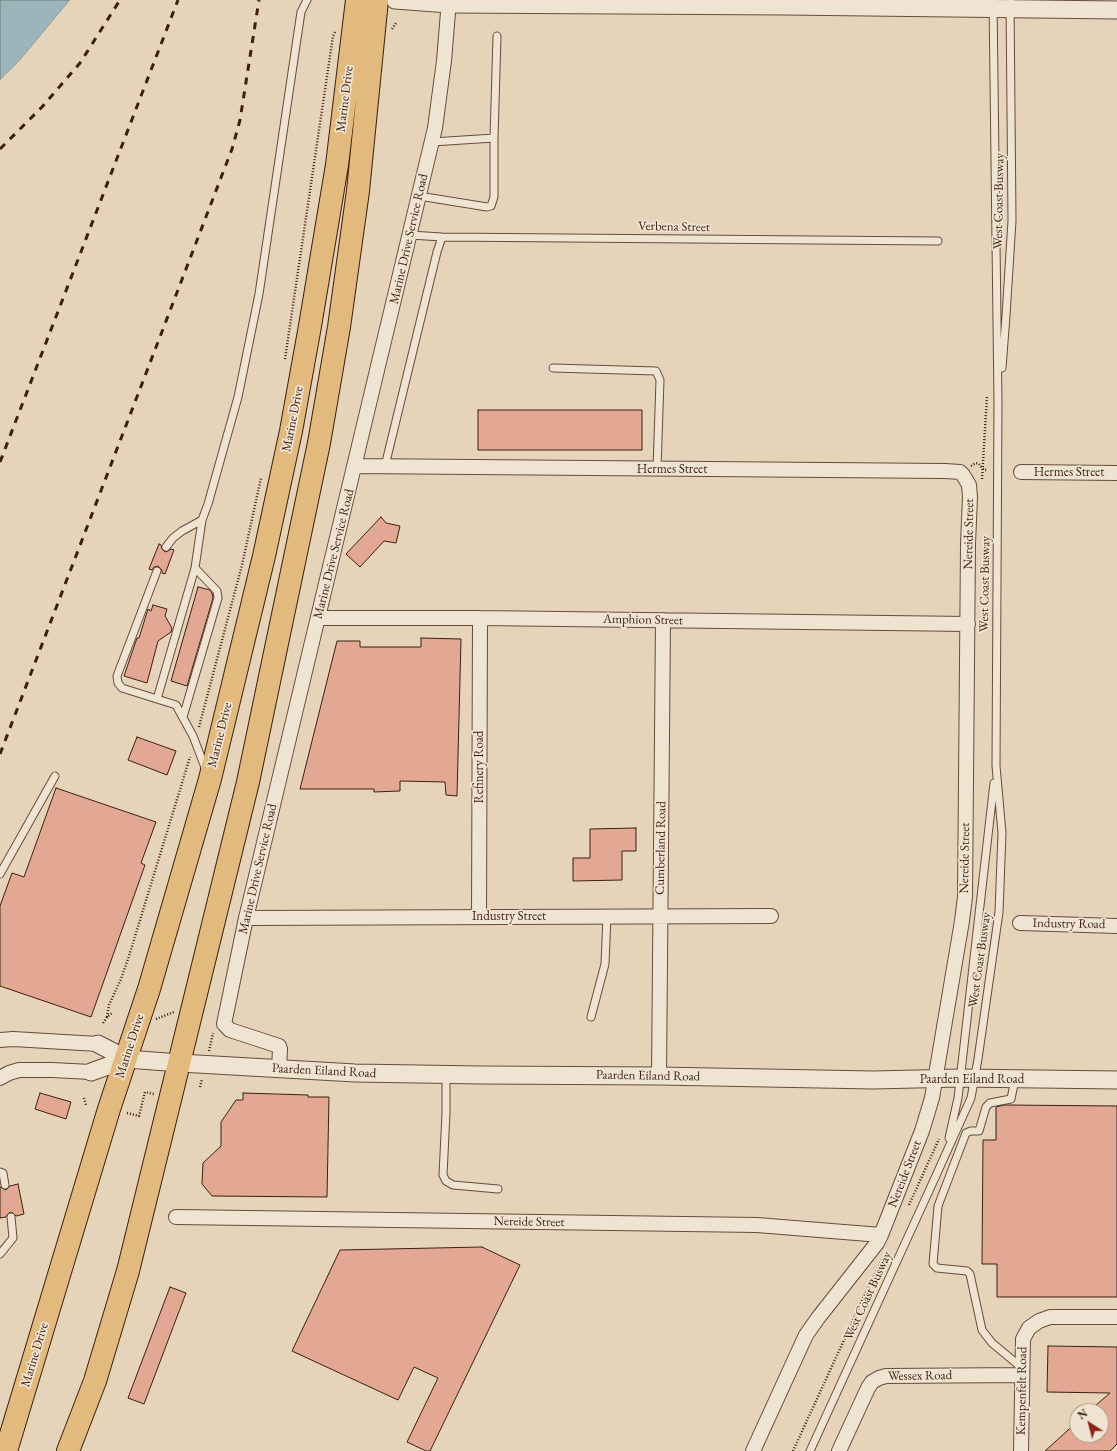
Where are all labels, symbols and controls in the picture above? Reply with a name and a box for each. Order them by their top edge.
street label: Marine Drive [333,65,357,133]
street label: West Coast Busway [990,153,1008,249]
street label: Marine Drive Service Road [386,172,432,306]
street label: Verbena Street [638,219,710,235]
street label: Marine Drive [279,385,307,453]
street label: Hermes Street [637,461,707,477]
street label: Hermes Street [1034,464,1104,480]
street label: Marine Drive Service Road [310,487,358,621]
street label: Nereide Street [961,498,977,570]
street label: West Coast Busway [976,536,994,632]
street label: Amphion Street [603,612,683,628]
street label: Marine Drive [204,701,236,769]
street label: Refinery Road [471,731,487,803]
street label: Cumberland Road [652,801,670,895]
street label: Marine Drive Service Road [235,802,281,936]
street label: Nereide Street [957,822,973,894]
street label: Industry Street [472,908,546,924]
street label: West Coast Busway [966,911,994,1009]
street label: Industry Road [1032,916,1106,932]
street label: Marine Drive [112,1012,148,1080]
street label: Paarden Eiland Road [271,1060,377,1082]
street label: Paarden Eiland Road [596,1067,700,1085]
street label: Paarden Eiland Road [920,1071,1024,1087]
street label: Nereide Street [885,1138,925,1210]
street label: Nereide Street [493,1214,565,1230]
street label: West Coast Busway [841,1249,895,1343]
street label: Marine Drive [18,1321,52,1389]
street label: Kempenfelt Road [1013,1347,1031,1435]
street label: Wessex Road [888,1368,952,1384]
north arrow [1069,1403,1109,1443]
text: N [1075,1406,1090,1422]

